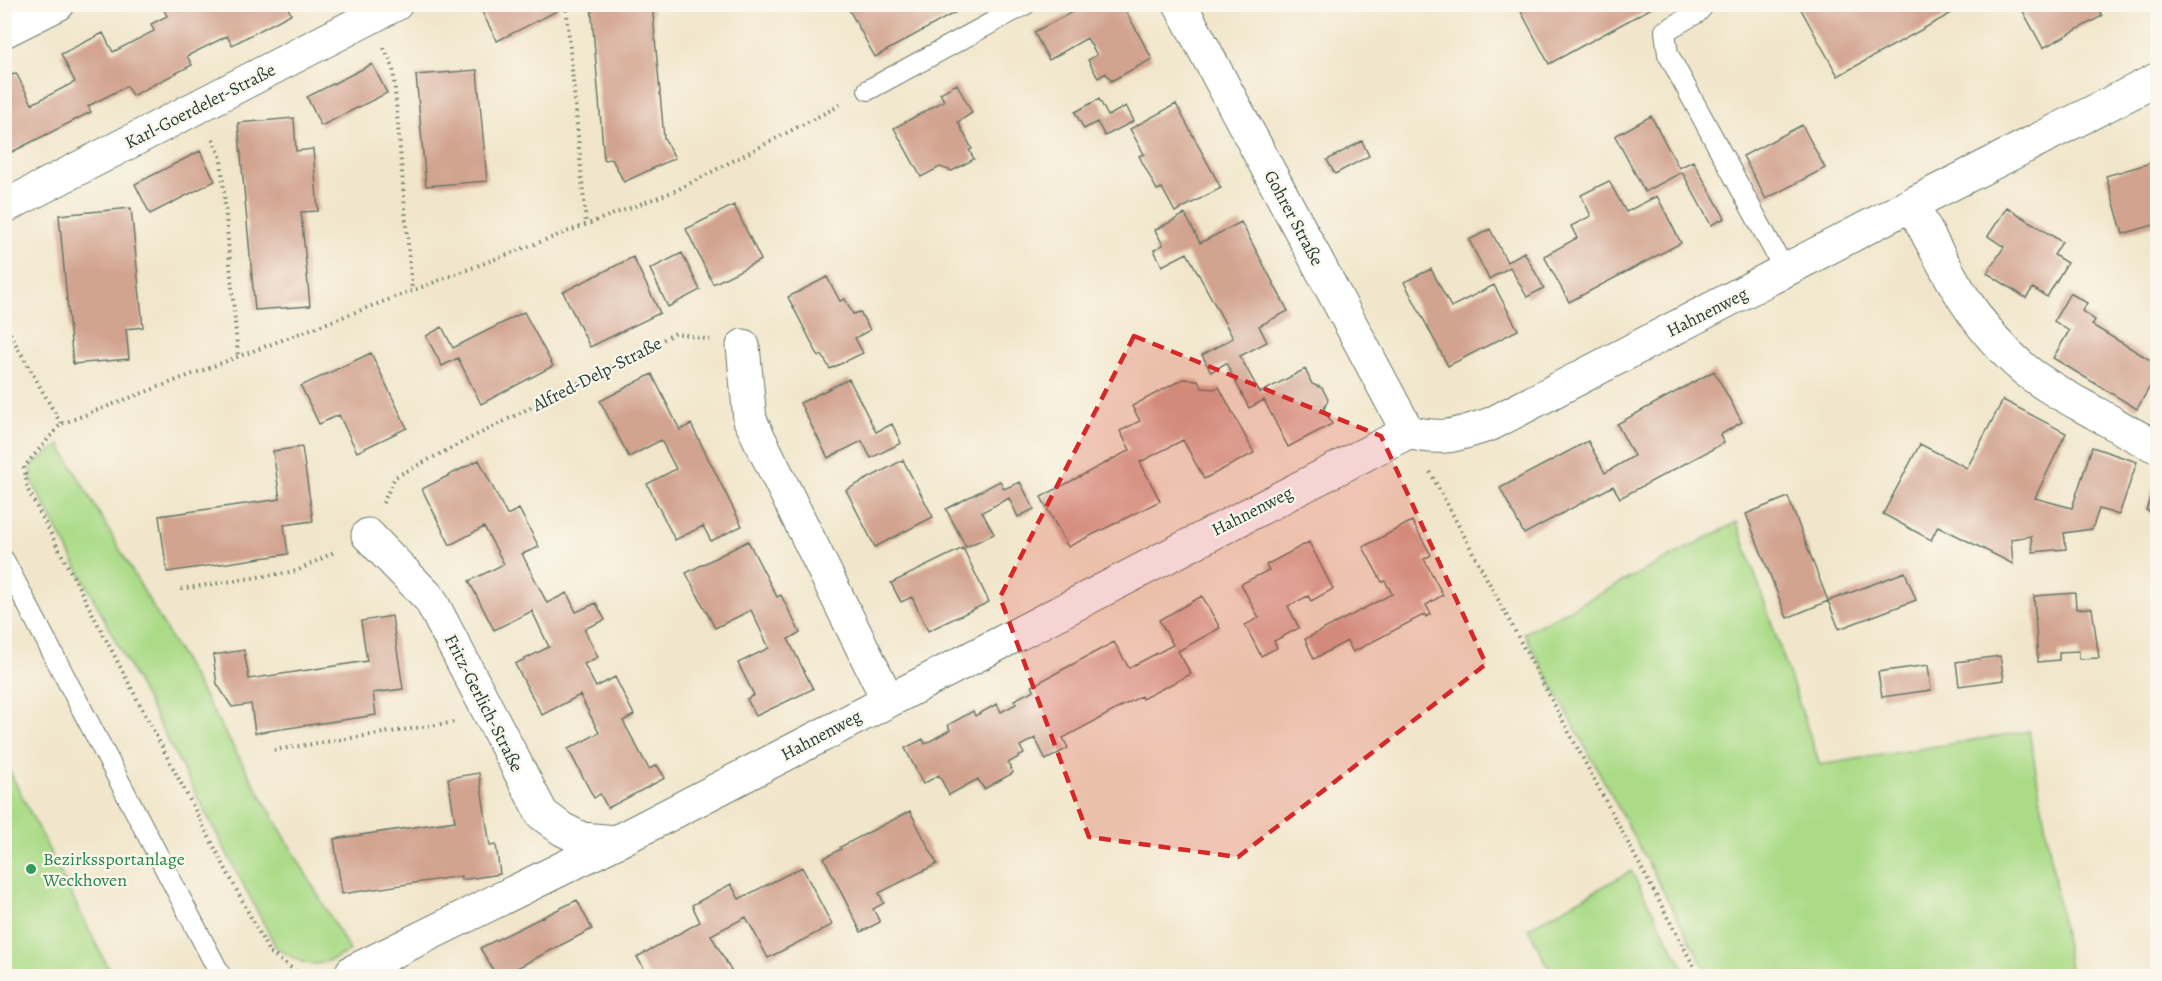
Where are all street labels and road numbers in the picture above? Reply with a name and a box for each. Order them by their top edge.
street label: Karl-Goerdeler-Straße [121,58,279,154]
street label: Gohrer Straße [1259,166,1329,270]
street label: Hahnenweg [1662,281,1752,343]
street label: Alfred-Delp-Straße [527,331,666,417]
street label: Hahnenweg [1207,480,1297,542]
street label: Fritz-Gerlich-Straße [439,630,529,776]
street label: Hahnenweg [777,704,865,766]

